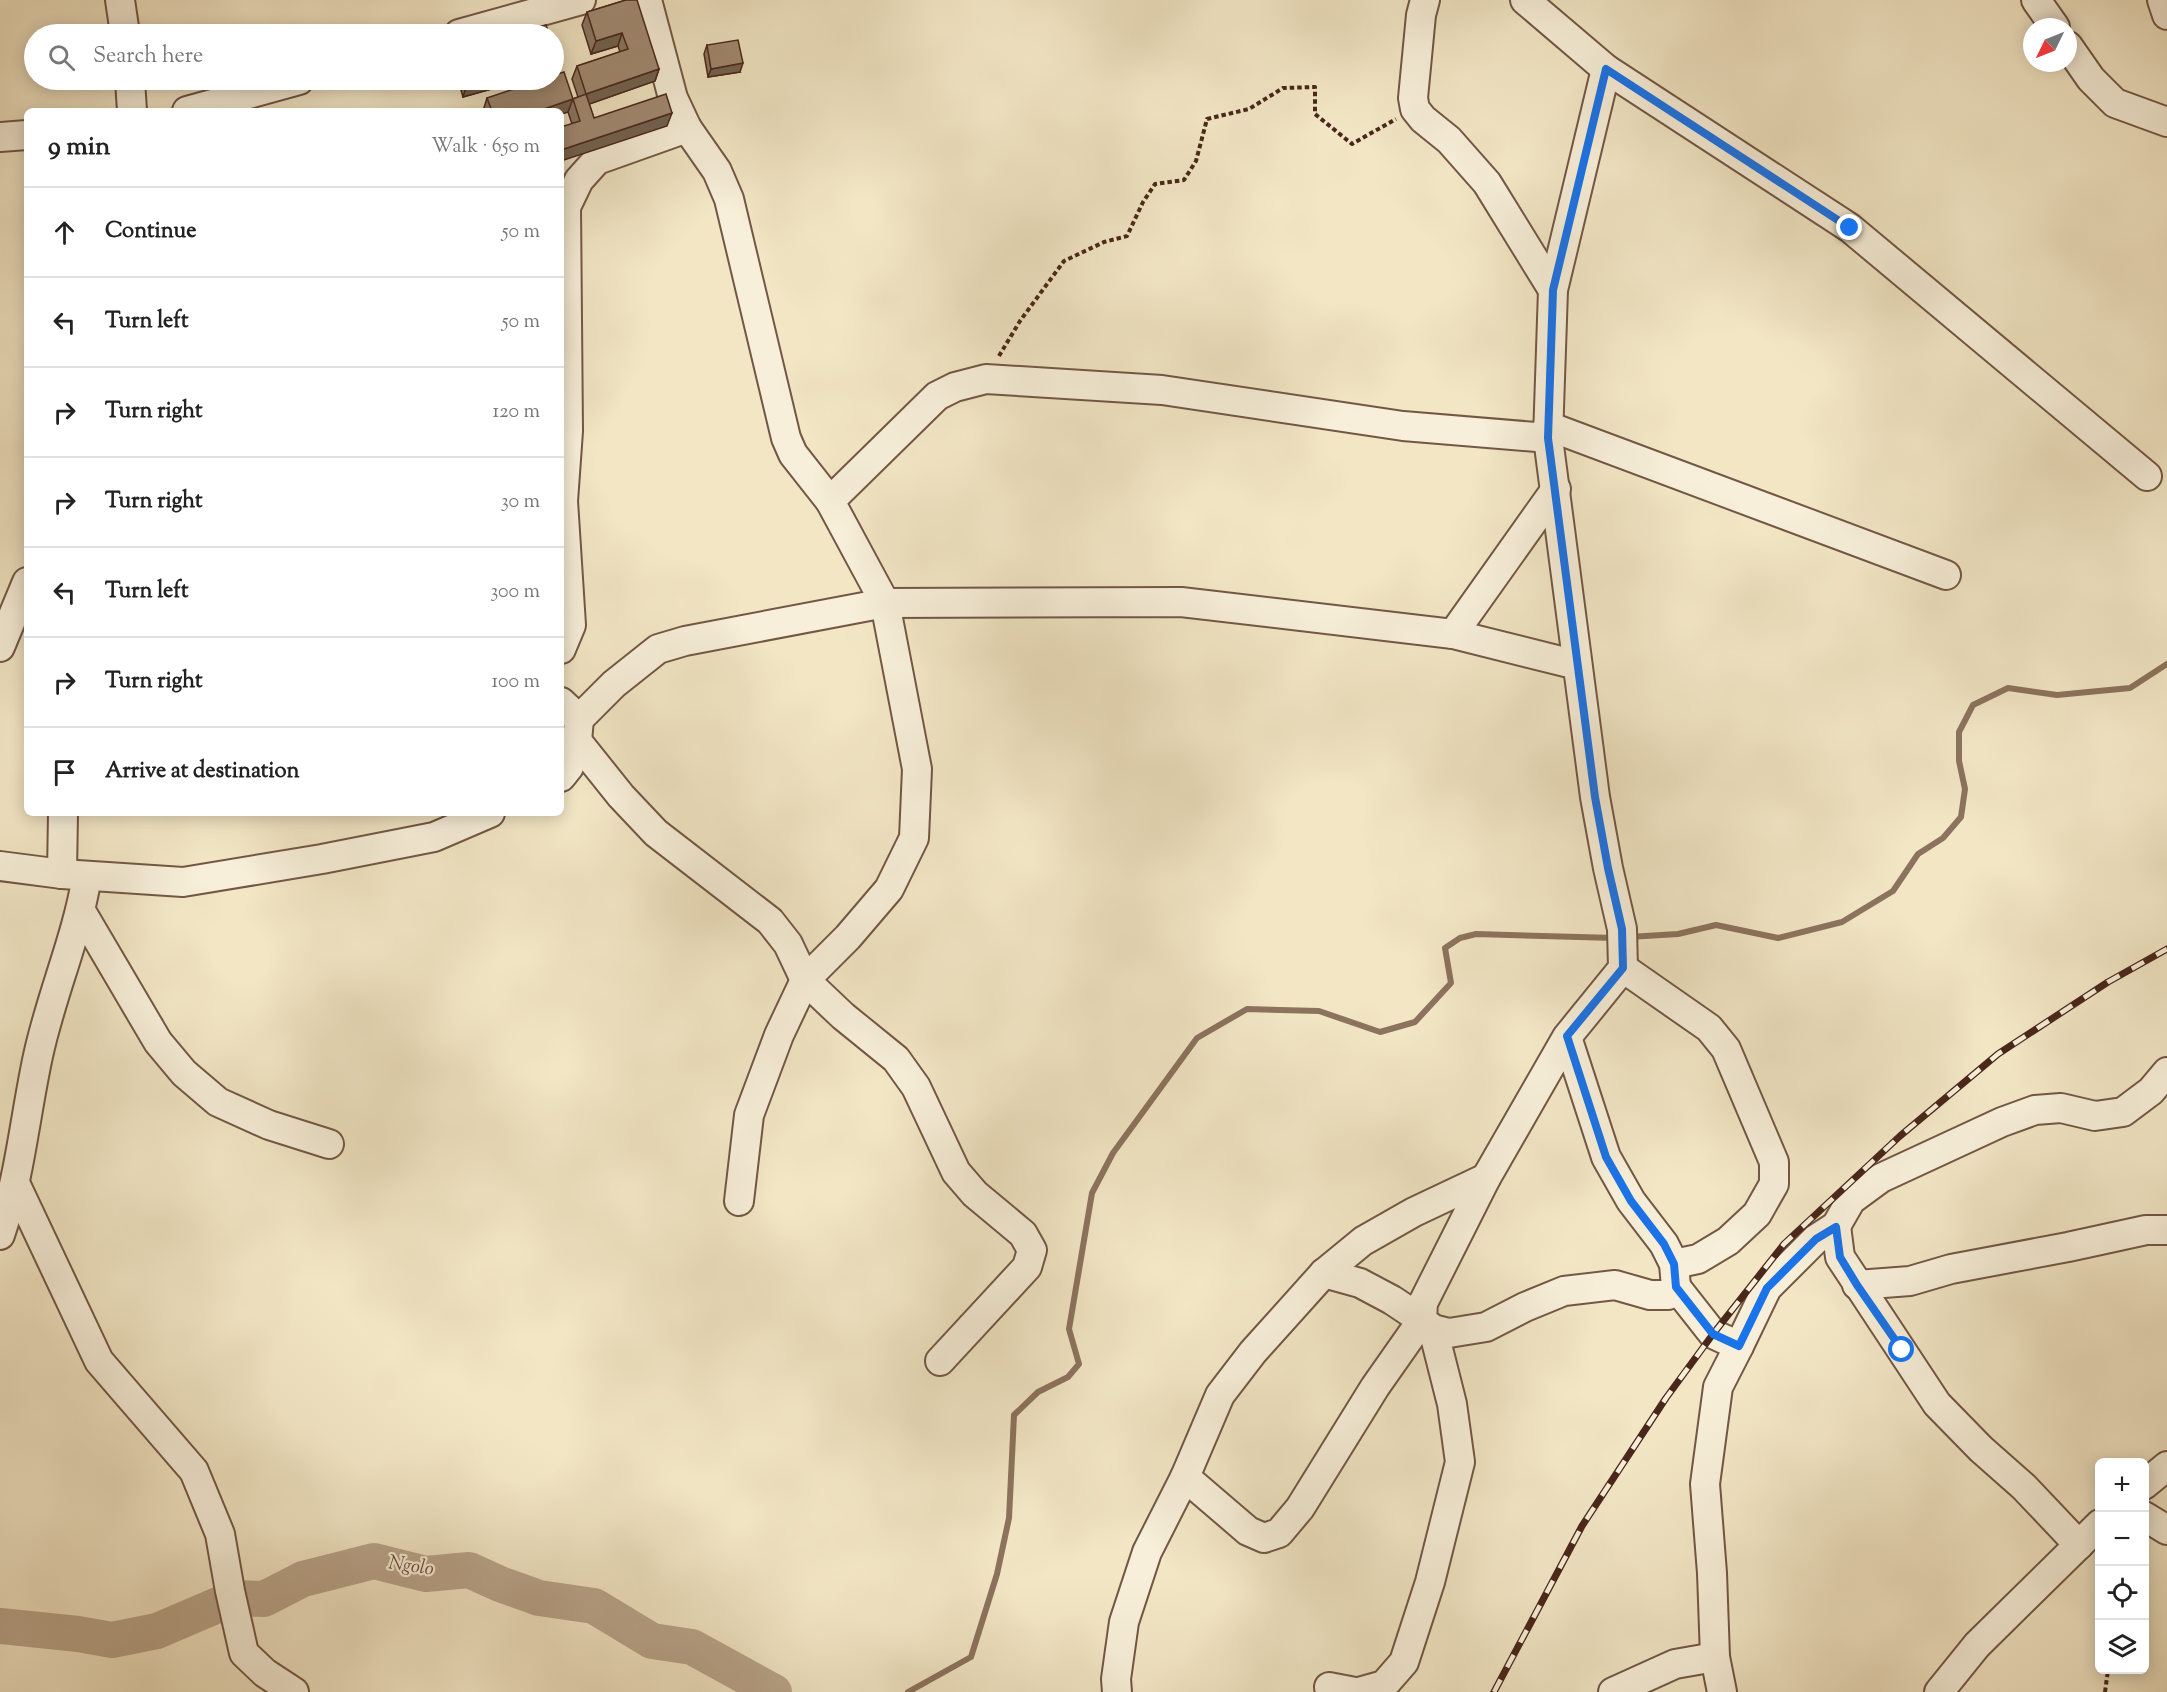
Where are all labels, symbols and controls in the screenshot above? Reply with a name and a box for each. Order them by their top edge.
north arrow [2023,18,2077,72]
search box [24,24,564,90]
icon: search [45,41,78,74]
text: Search here [93,41,203,73]
text: 9 min [48,129,110,166]
text: Walk · 650 m [431,133,540,162]
route end [1836,214,1862,240]
icon: ahead [48,216,81,249]
text: Continue [105,216,196,248]
text: 50 m [502,218,540,247]
icon: left [48,306,81,339]
text: Turn left [105,306,188,338]
text: 50 m [502,308,540,337]
icon: right [48,396,81,429]
text: Turn right [105,396,202,428]
text: 120 m [492,398,540,427]
icon: right [48,486,81,519]
text: Turn right [105,486,202,518]
text: 30 m [501,488,540,517]
icon: left [48,576,81,609]
text: Turn left [105,576,188,608]
text: 300 m [490,578,540,607]
icon: right [48,666,81,699]
text: Turn right [105,666,202,698]
text: 100 m [491,668,540,697]
icon: arrive [48,756,81,789]
text: Arrive at destination [105,756,300,788]
route start [1888,1336,1914,1362]
map controls [2095,1458,2149,1674]
button: + [2095,1458,2149,1512]
button: − [2095,1512,2149,1566]
water label: Ngolo [386,1549,436,1585]
button: locate [2095,1566,2149,1620]
button: layers [2095,1620,2149,1674]

